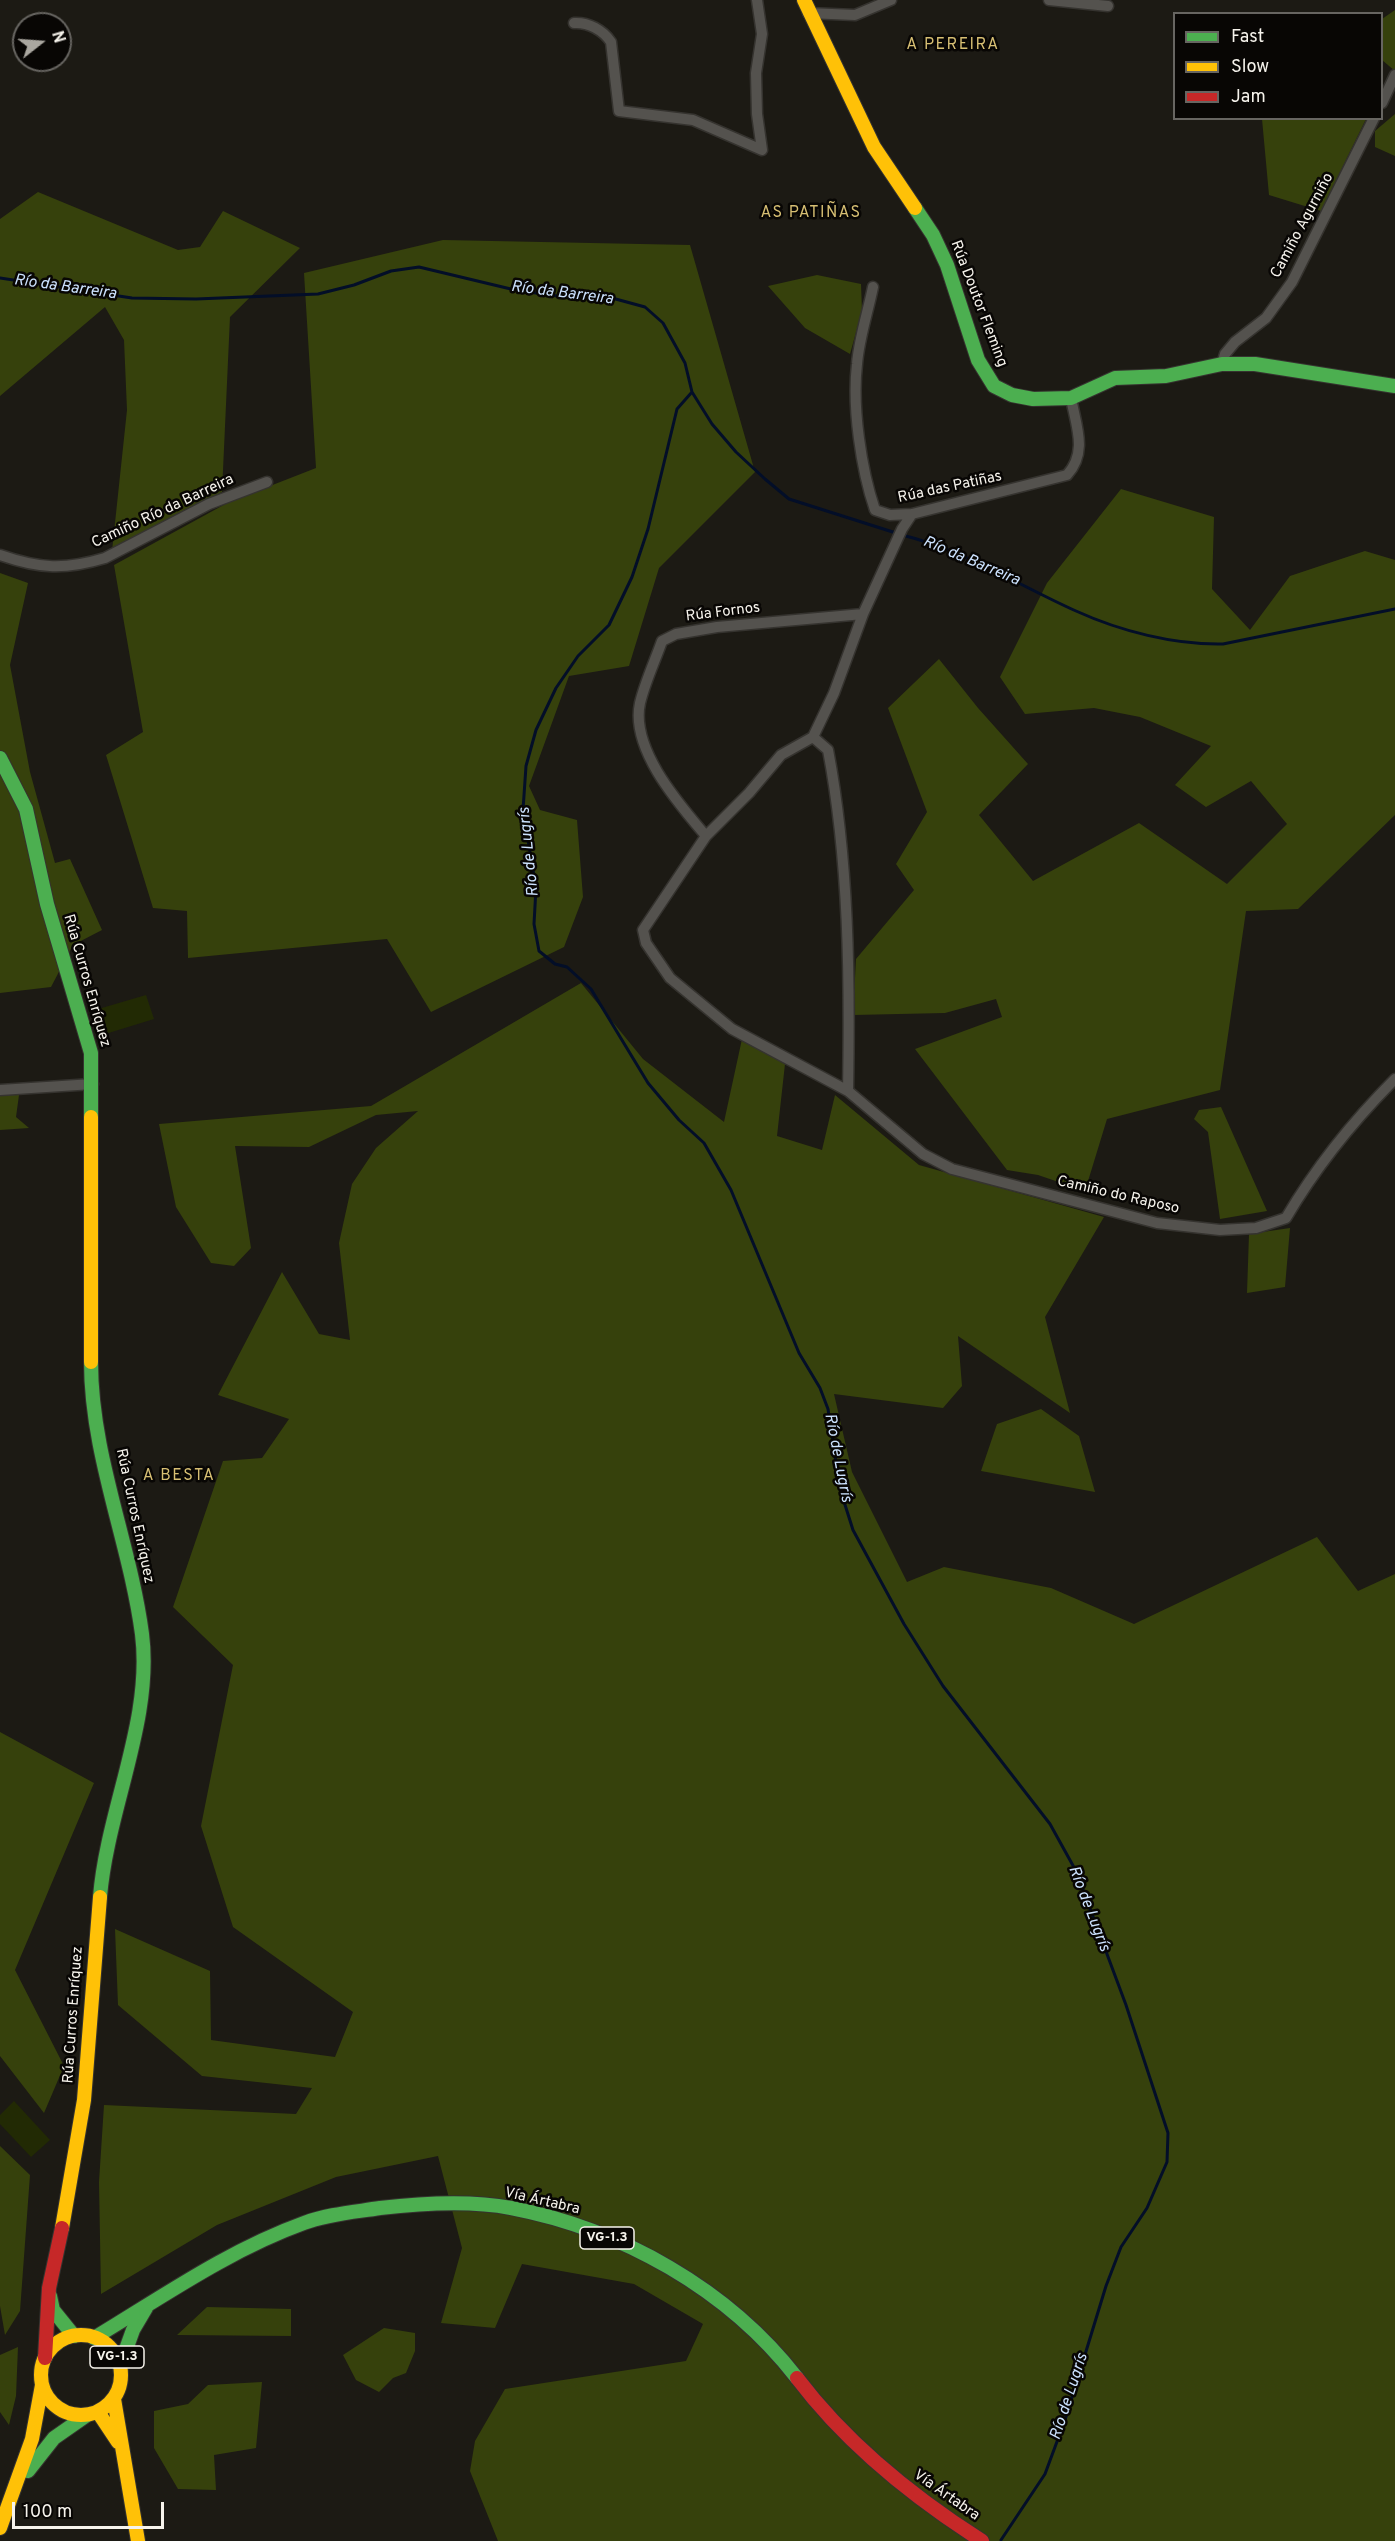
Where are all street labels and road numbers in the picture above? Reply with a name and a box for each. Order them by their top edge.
street label: Camiño Agurniño [1268,170,1338,282]
street label: Rúa Doutor Fleming [946,238,1010,370]
street label: Rúa das Patiñas [896,468,1004,508]
street label: Camiño Río da Barreira [89,471,237,553]
street label: Rúa Fornos [685,600,761,626]
street label: Rúa Curros Enríquez [58,912,114,1050]
street label: Camiño do Raposo [1055,1173,1181,1219]
street label: Rúa Curros Enríquez [111,1447,157,1585]
street label: Rúa Curros Enríquez [60,1946,88,2084]
street label: Vía Ártabra [503,2185,581,2219]
road number: VG-1.3 [580,2227,634,2249]
road number: VG-1.3 [90,2346,144,2368]
street label: Vía Ártabra [910,2467,982,2525]

